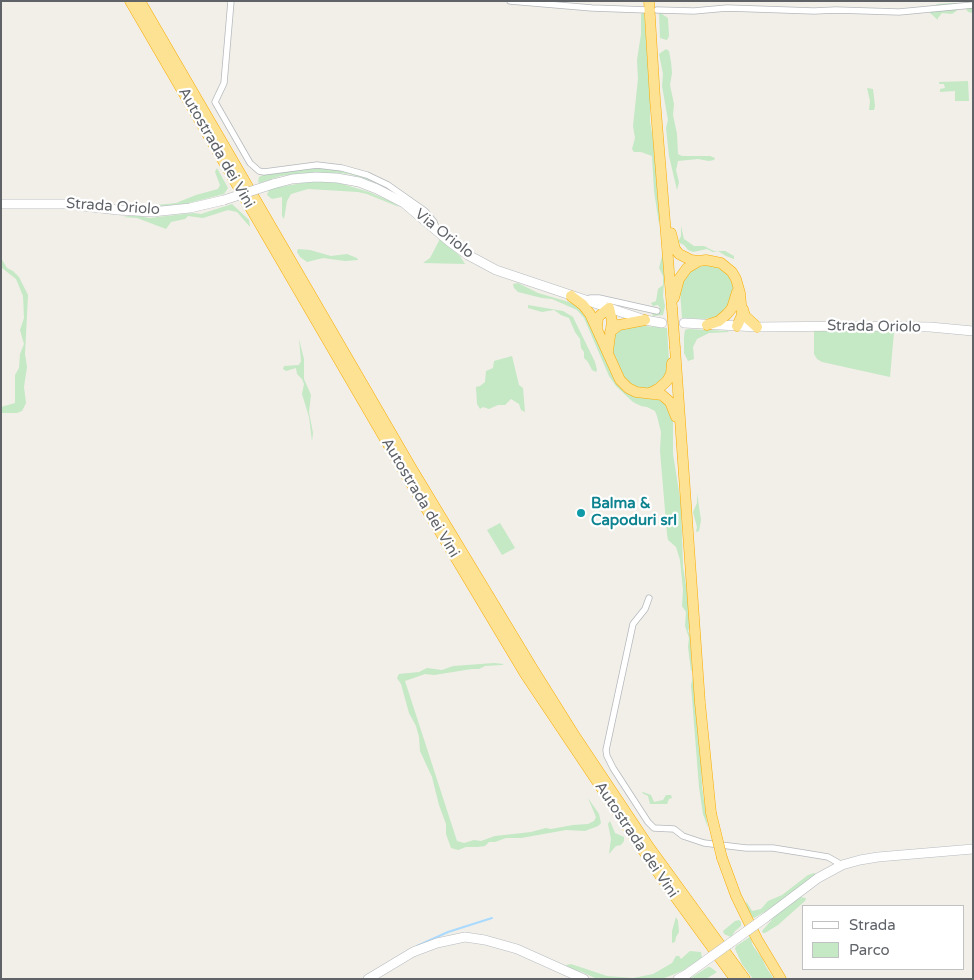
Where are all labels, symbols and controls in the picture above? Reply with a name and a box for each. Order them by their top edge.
street label: Autostrada dei Vini [174,85,258,211]
street label: Strada Oriolo [65,195,161,219]
street label: Via Oriolo [411,205,477,263]
street label: Strada Oriolo [827,317,921,337]
street label: Autostrada dei Vini [377,435,463,561]
place label: Balma & Capoduri srl [591,495,677,530]
marker: Balma & Capoduri srl [575,507,587,519]
street label: Autostrada dei Vini [590,779,682,901]
legend [802,905,964,970]
text: Strada [849,916,896,934]
text: Parco [849,941,890,959]

